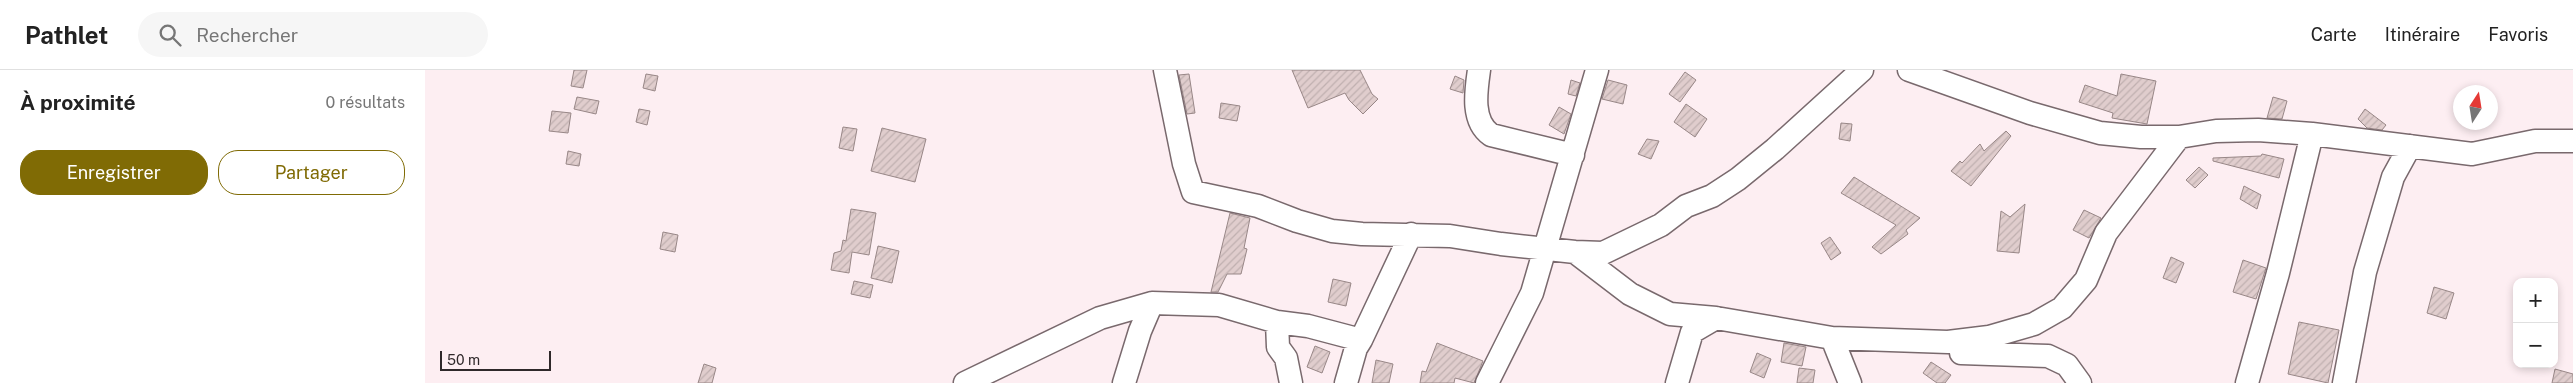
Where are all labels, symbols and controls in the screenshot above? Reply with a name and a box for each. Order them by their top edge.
search box [138,12,488,57]
text: Pathlet [25,21,108,49]
icon: search [156,21,184,49]
text: Rechercher [196,24,298,46]
text: Carte [2311,24,2357,45]
text: Itinéraire [2385,24,2460,45]
text: Favoris [2488,24,2548,45]
north arrow [2453,85,2498,130]
text: À proximité [20,90,136,115]
text: 0 résultats [325,93,405,112]
button: Enregistrer [20,150,208,195]
button: Partager [218,150,405,195]
map controls [2513,278,2558,368]
button: + [2513,278,2558,323]
button: − [2513,323,2558,368]
scale bar [440,348,551,371]
text: 50 m [447,352,480,368]

